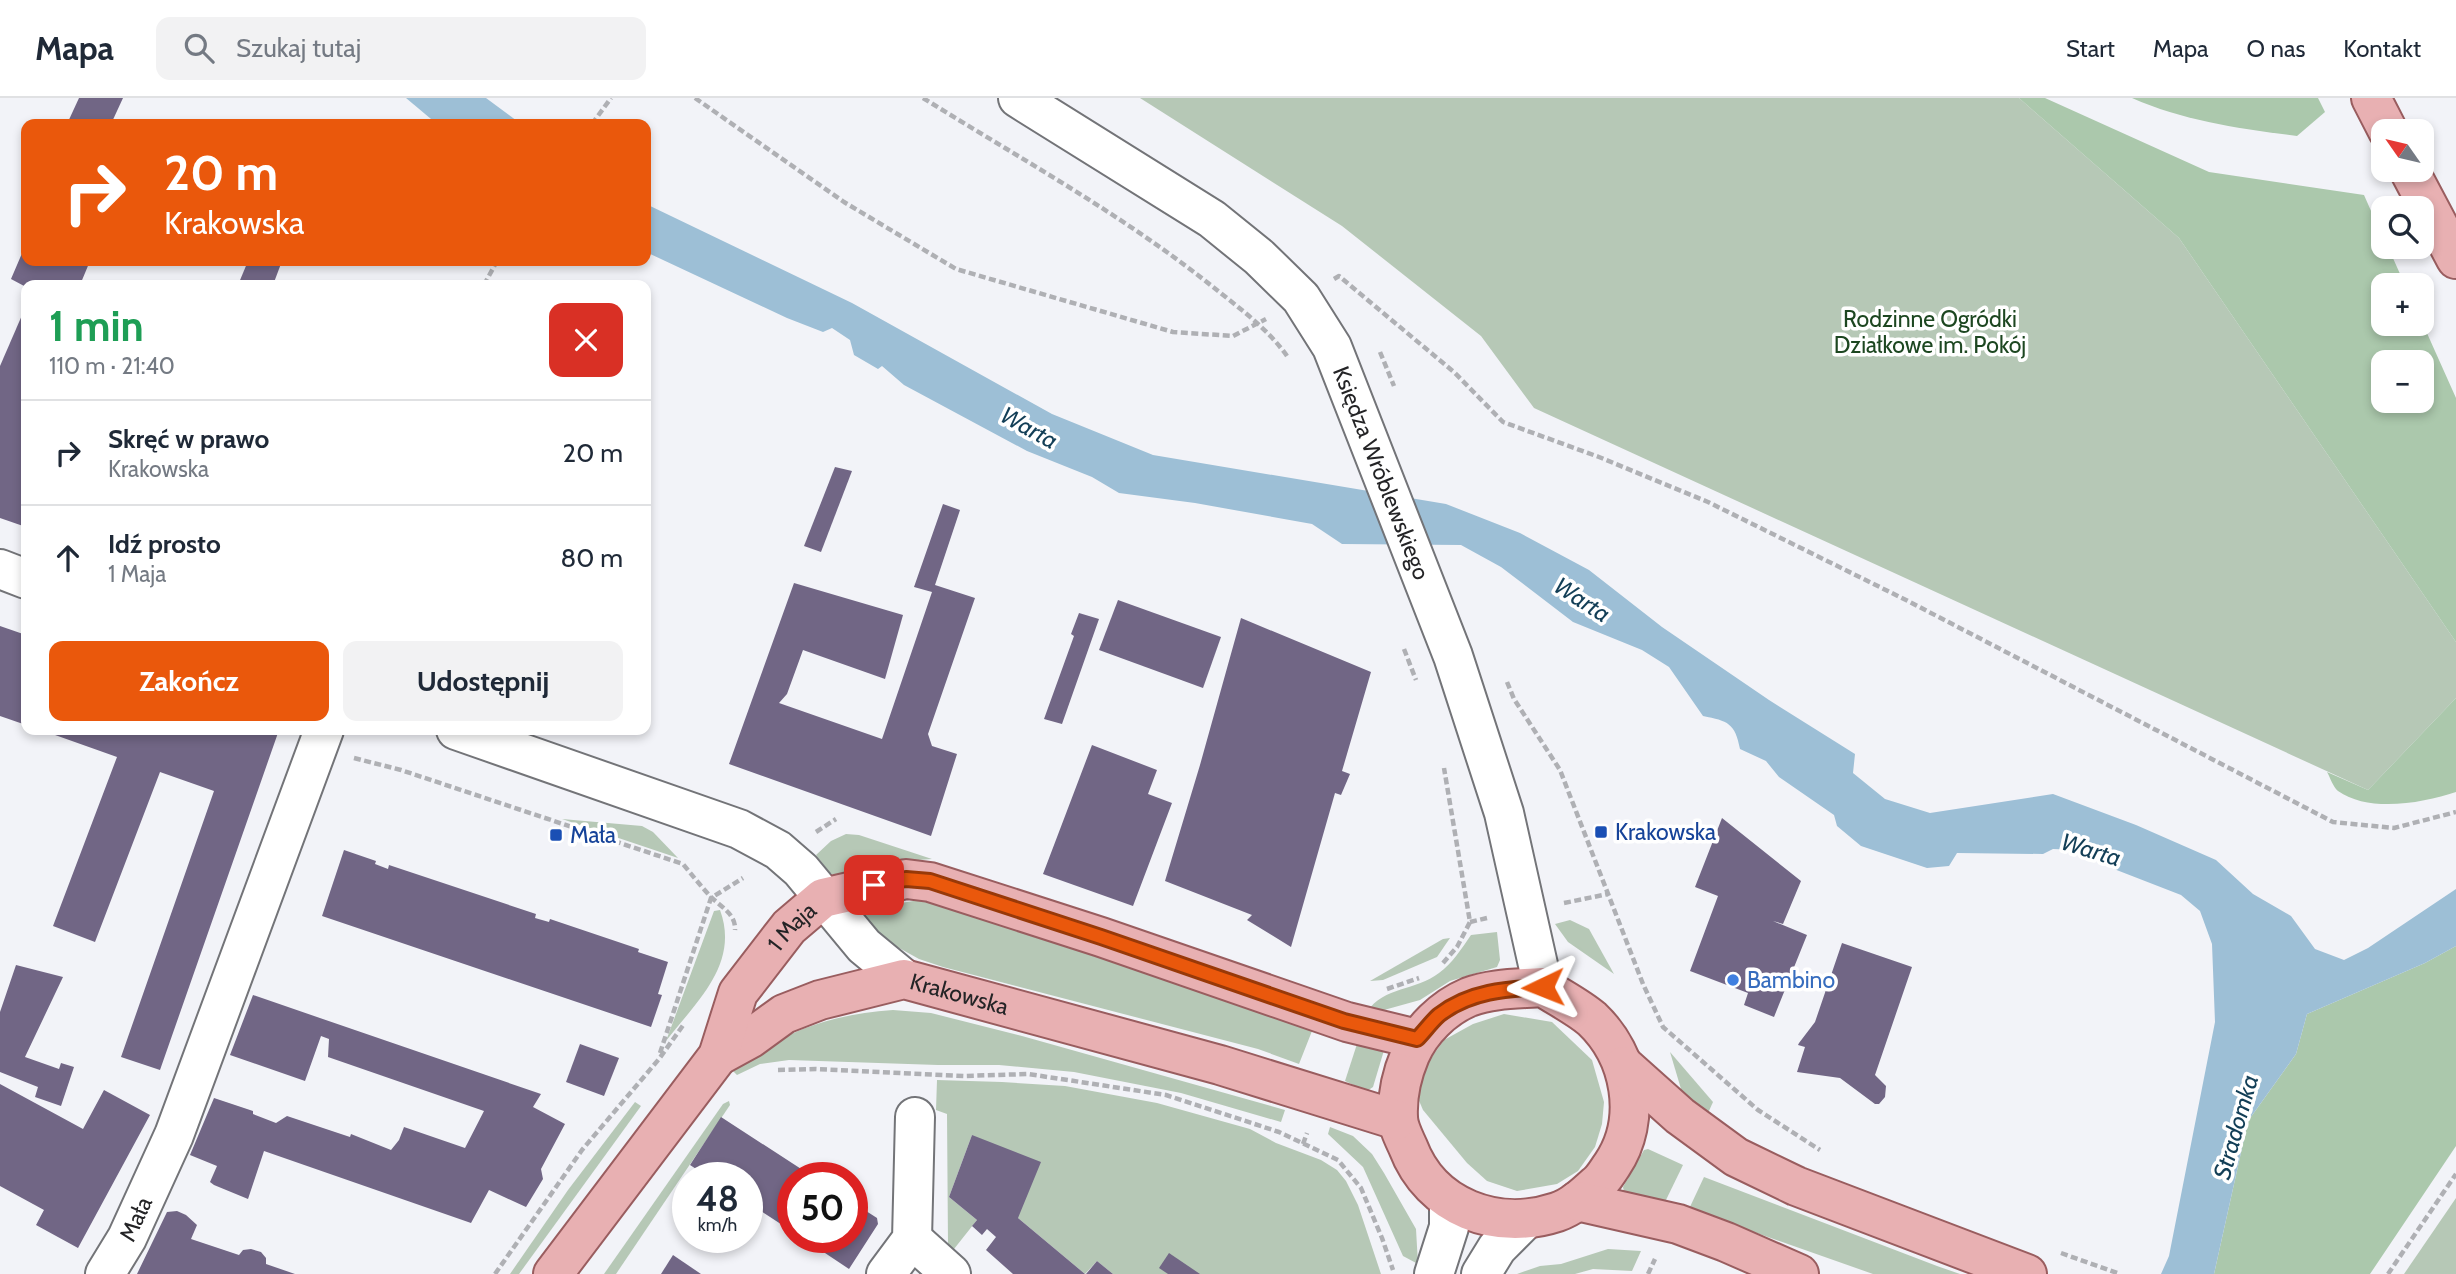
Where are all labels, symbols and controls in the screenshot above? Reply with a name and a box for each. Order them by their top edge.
search box [156,17,646,80]
text: Mapa [35,28,114,68]
icon: search [180,29,218,67]
text: Szukaj tutaj [236,32,361,64]
text: Start [2066,34,2115,63]
text: Mapa [2153,34,2209,63]
text: O nas [2247,34,2305,63]
text: Kontakt [2343,34,2421,63]
north arrow [2371,119,2434,182]
map controls [2371,119,2434,413]
text: 20 m [164,143,278,202]
icon: right [49,147,140,238]
button: search [2371,196,2434,259]
text: Krakowska [164,203,304,242]
button: + [2371,273,2434,336]
text: 1 min [49,300,144,352]
button: close [549,303,623,377]
park label: Rodzinne Ogródki Działkowe im. Pokój [1834,305,2026,359]
button: − [2371,350,2434,413]
text: 110 m · 21:40 [49,352,175,380]
street label: Księdza Wróblewskiego [1327,362,1436,584]
water label: Warta [995,400,1063,455]
text: Skręć w prawo [108,423,269,455]
icon: right [49,434,87,472]
text: 20 m [563,437,623,469]
text: Krakowska [108,455,209,483]
text: Idź prosto [108,528,221,560]
icon: ahead [49,539,87,577]
text: 80 m [560,542,623,574]
text: 1 Maja [108,560,166,588]
water label: Warta [1549,571,1616,628]
button: Zakończ [49,641,329,721]
button: Udostępnij [343,641,623,721]
place label: Krakowska [1615,818,1716,846]
place label: Mała [570,821,616,849]
marker: Krakowska [1593,824,1609,840]
marker: Mała [548,827,564,843]
water label: Warta [2058,827,2125,872]
pin [844,855,904,915]
icon: arrive [855,866,893,904]
street label: 1 Maja [761,896,822,957]
position arrow [1506,950,1580,1024]
place label: Bambino [1747,966,1835,994]
street label: Krakowska [907,967,1012,1021]
marker: Bambino [1725,972,1741,988]
water label: Stradomka [2207,1071,2264,1182]
speed limit sign: 50 [777,1162,868,1253]
text: 48 [696,1177,739,1220]
street label: Mała [113,1192,158,1246]
text: km/h [698,1214,737,1236]

